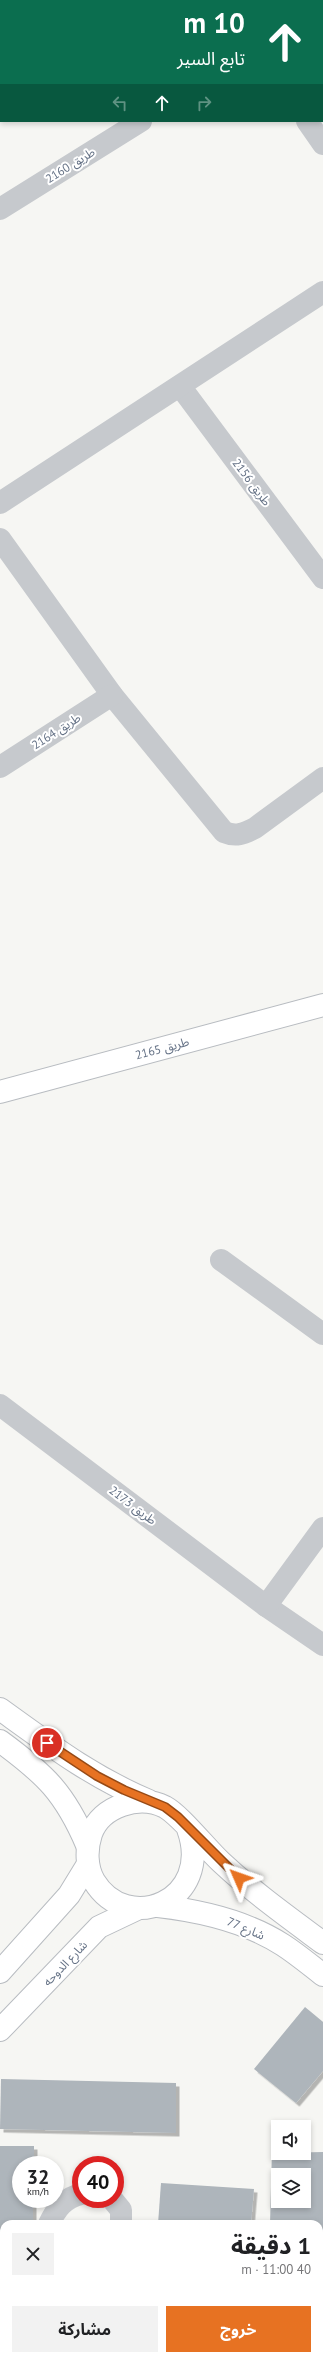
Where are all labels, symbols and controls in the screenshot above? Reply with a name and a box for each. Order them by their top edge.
text: 10 m [184,4,245,41]
icon: ahead [259,16,311,68]
text: تابع السير [177,47,245,70]
icon: left [109,92,131,114]
icon: ahead [151,92,173,114]
icon: right [193,92,215,114]
street label: طريق 2160 [43,144,98,187]
street label: طريق 2156 [229,455,275,509]
street label: طريق 2164 [29,710,84,753]
street label: طريق 2165 [133,1034,191,1063]
street label: طريق 2173 [106,1482,160,1528]
pin [30,1726,64,1760]
icon: arrive [36,1732,58,1754]
position arrow [218,1857,260,1899]
street label: شارع 77 [224,1913,267,1944]
street label: شارع الدوحه [40,1937,92,1990]
map controls [271,2120,311,2208]
button: sound [271,2120,311,2160]
speed limit sign: 40 [72,2156,124,2208]
text: 32 [27,2164,49,2190]
button: layers [271,2168,311,2208]
text: km/h [27,2185,49,2198]
text: 1 دقيقة [231,2230,311,2261]
button: close [12,2233,54,2275]
text: 40 m · 11:00 [241,2261,311,2278]
button: مشاركة [12,2306,158,2352]
button: خروج [166,2306,311,2352]

